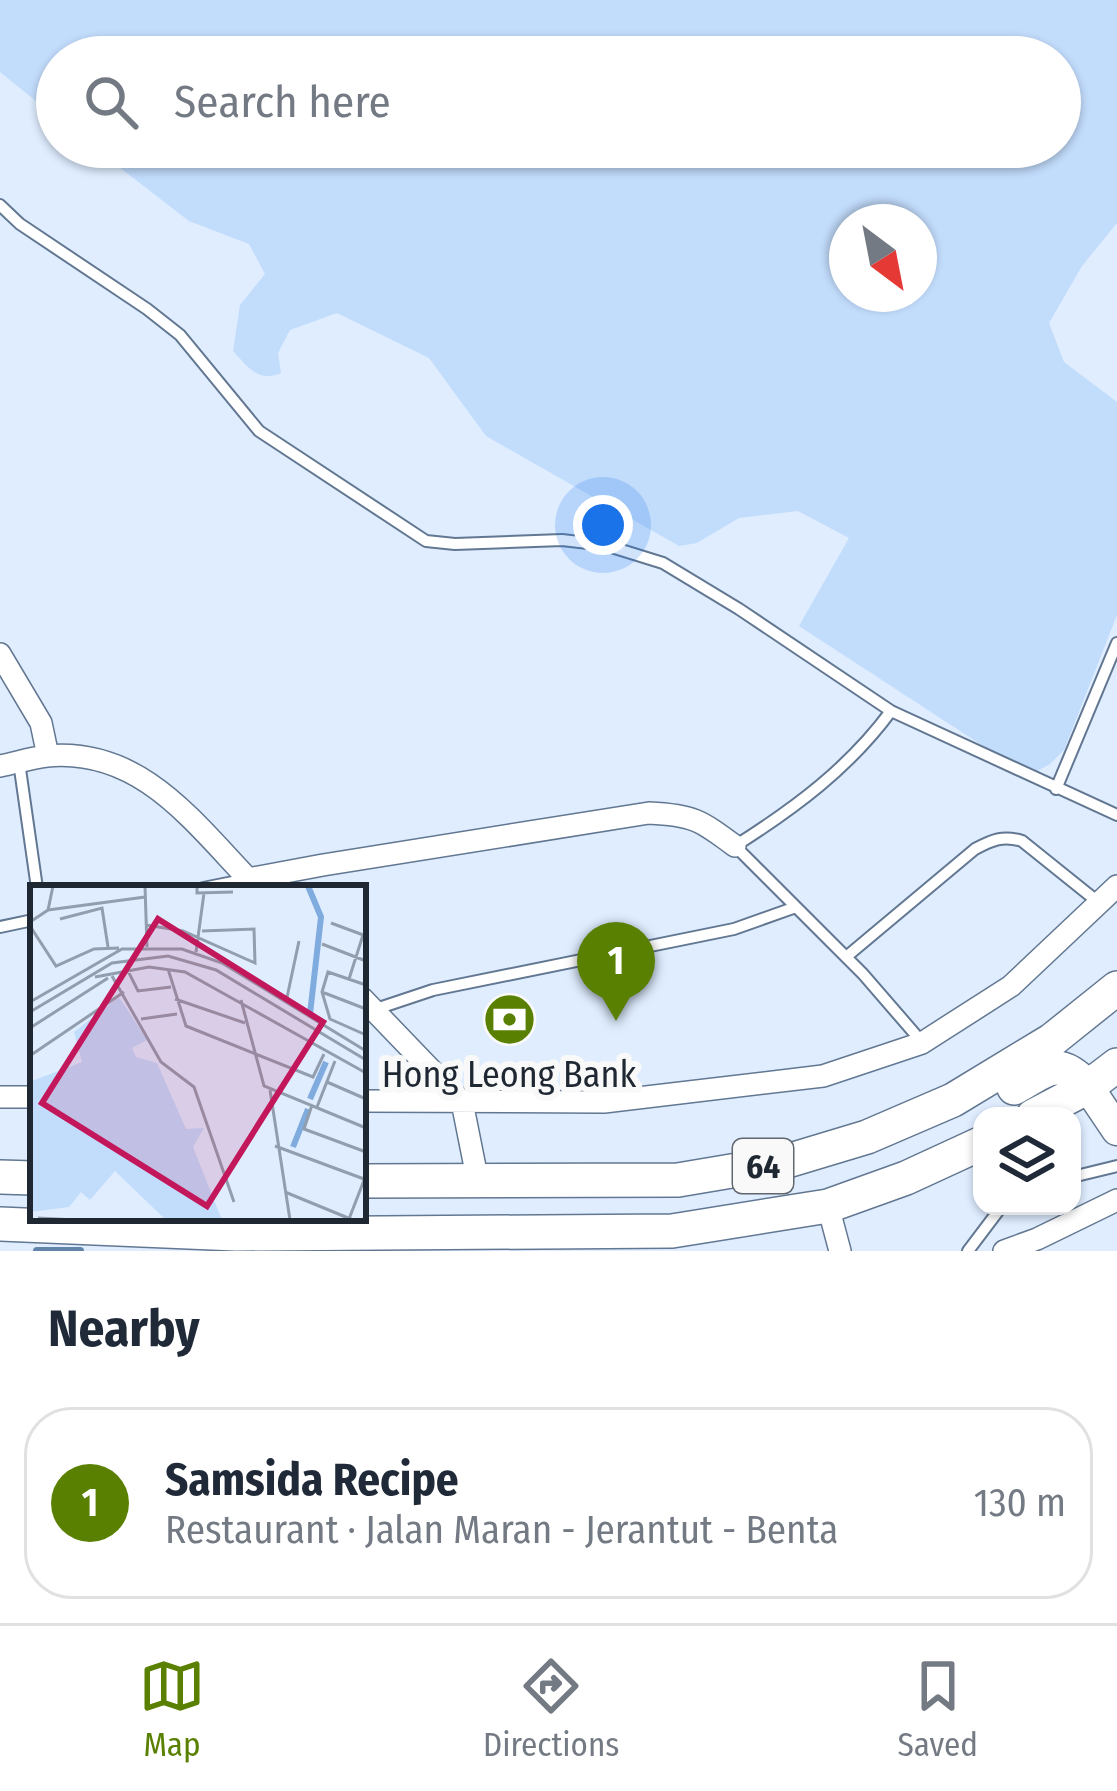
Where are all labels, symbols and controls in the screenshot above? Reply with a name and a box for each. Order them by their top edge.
search box [36,36,1081,168]
icon: search [78,69,144,135]
text: Search here [174,75,391,129]
north arrow [829,204,937,312]
your location [573,495,633,555]
inset map [30,885,366,1221]
pin: 1 [577,922,655,1021]
bank icon: Hong Leong Bank [481,991,537,1047]
place label: Hong Leong Bank [382,1053,636,1097]
map controls [973,1107,1081,1215]
button: layers [973,1107,1081,1215]
road number: 64 [733,1139,793,1193]
text: Nearby [48,1298,200,1360]
text: Samsida Recipe [165,1453,459,1507]
text: 1 [82,1480,98,1526]
text: 130 m [974,1480,1066,1526]
text: Restaurant · Jalan Maran - Jerantut - Benta [165,1507,838,1553]
tab: Map [139,1653,205,1765]
tab: Directions [483,1653,619,1765]
tab: Saved [897,1653,978,1765]

